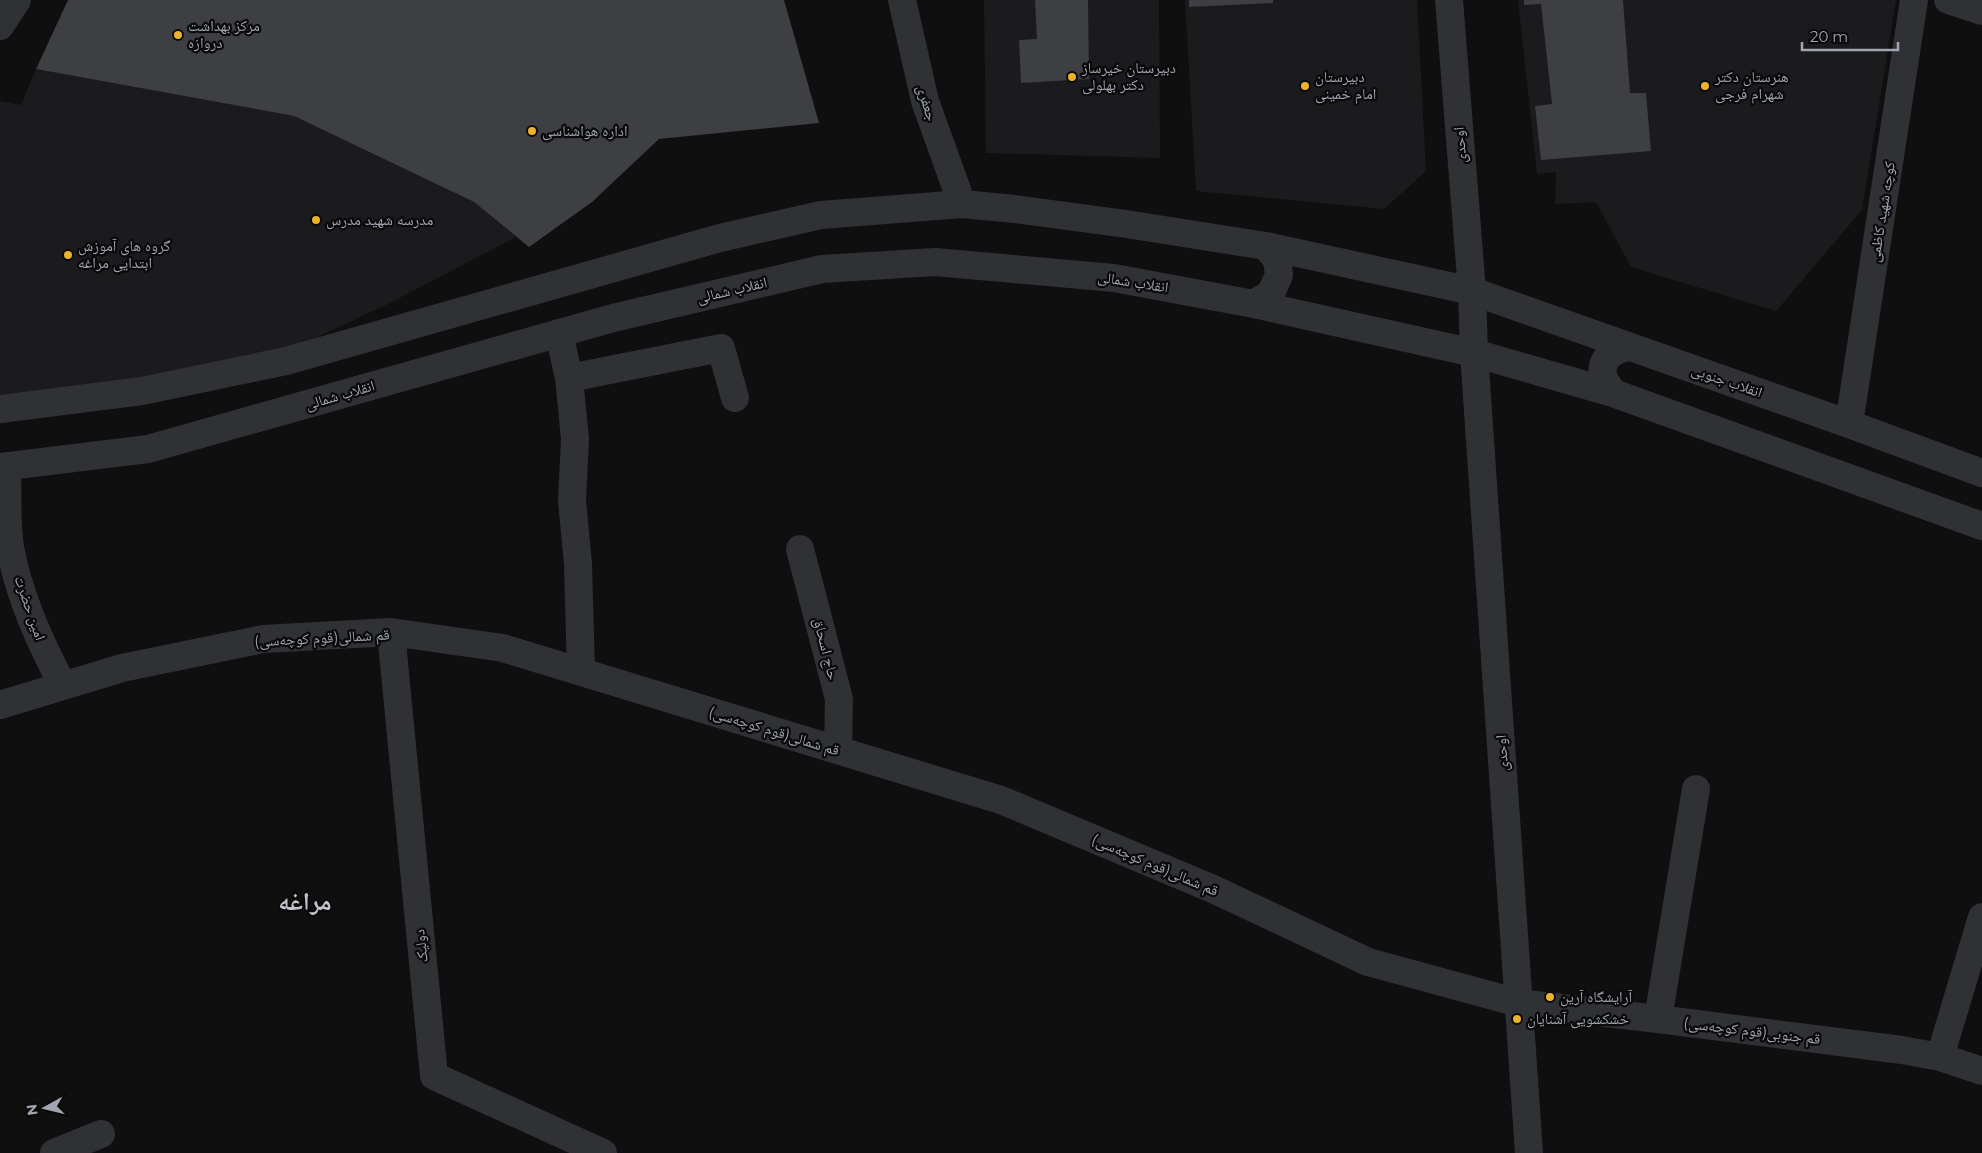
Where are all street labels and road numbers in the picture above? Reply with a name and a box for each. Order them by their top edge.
street label: جعفری [912,82,942,124]
street label: اوحدی [1448,126,1472,164]
street label: کوچه‌ شهید کاظمی [1864,160,1900,264]
street label: انقلاب شمالی [1096,267,1170,297]
street label: انقلاب شمالی [695,272,769,308]
street label: انقلاب جنوبی [1689,360,1765,402]
street label: انقلاب شمالی [303,376,377,414]
street label: امین حضرت [10,573,50,643]
street label: حاج اسحاق [809,616,844,683]
street label: قم شمالی(قوم کوچه‌سی) [254,624,390,652]
street label: قم شمالی(قوم کوچه‌سی) [706,702,842,760]
street label: اوحدی [1491,734,1513,772]
street label: قم شمالی(قوم کوچه‌سی) [1089,829,1221,901]
street label: دولیک [409,928,432,964]
street label: قم جنوبی(قوم کوچه‌سی) [1682,1013,1822,1049]

